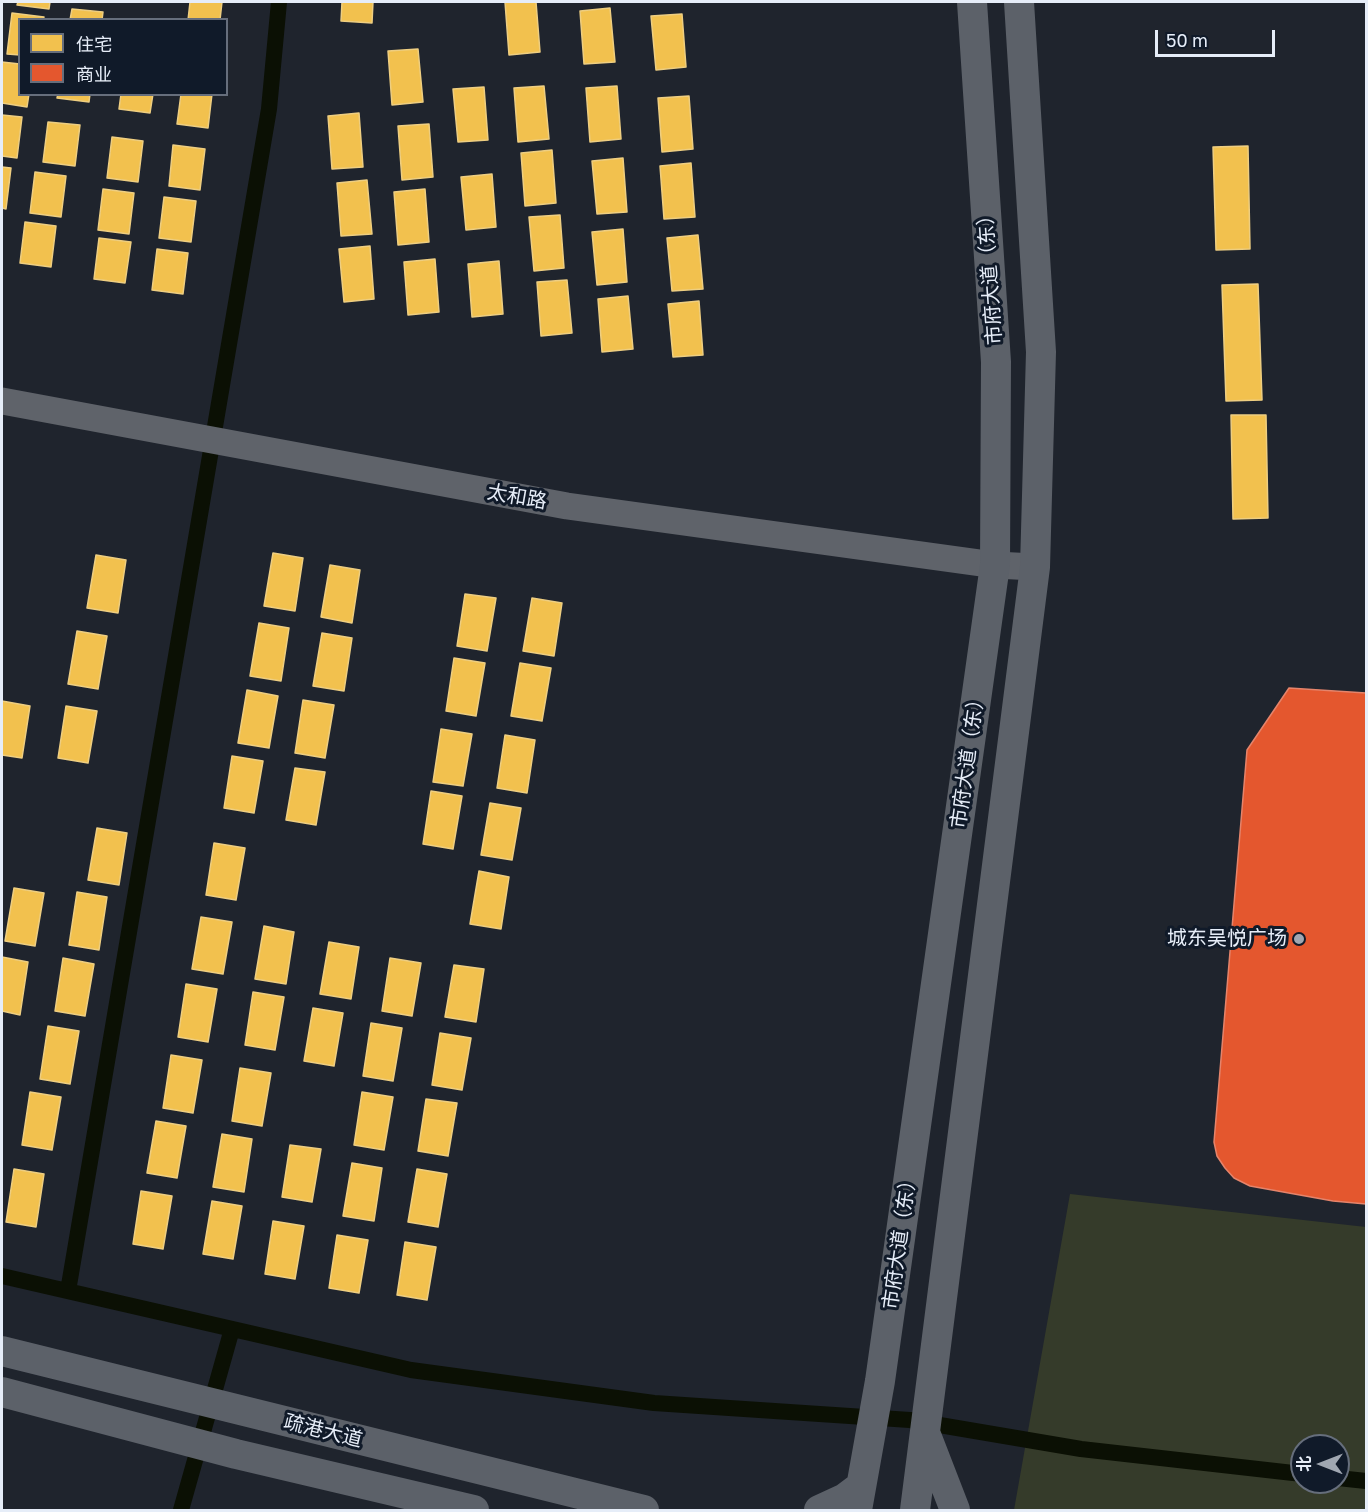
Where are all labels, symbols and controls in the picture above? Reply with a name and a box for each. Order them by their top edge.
legend [18,18,228,96]
scale bar [1158,18,1278,56]
text: 50 m [1166,29,1208,51]
text: 住宅 [76,33,112,55]
text: 商业 [76,63,112,85]
street label: 市府大道（东） [973,204,1007,346]
street label: 太和路 [485,480,549,514]
street label: 市府大道（东） [946,688,990,830]
place label: 城东吴悦广场 [1167,927,1287,951]
marker: 城东吴悦广场 [1292,932,1306,946]
street label: 市府大道（东） [878,1169,922,1311]
street label: 疏港大道 [281,1410,365,1452]
north arrow [1290,1434,1350,1494]
text: 北 [1294,1456,1314,1472]

